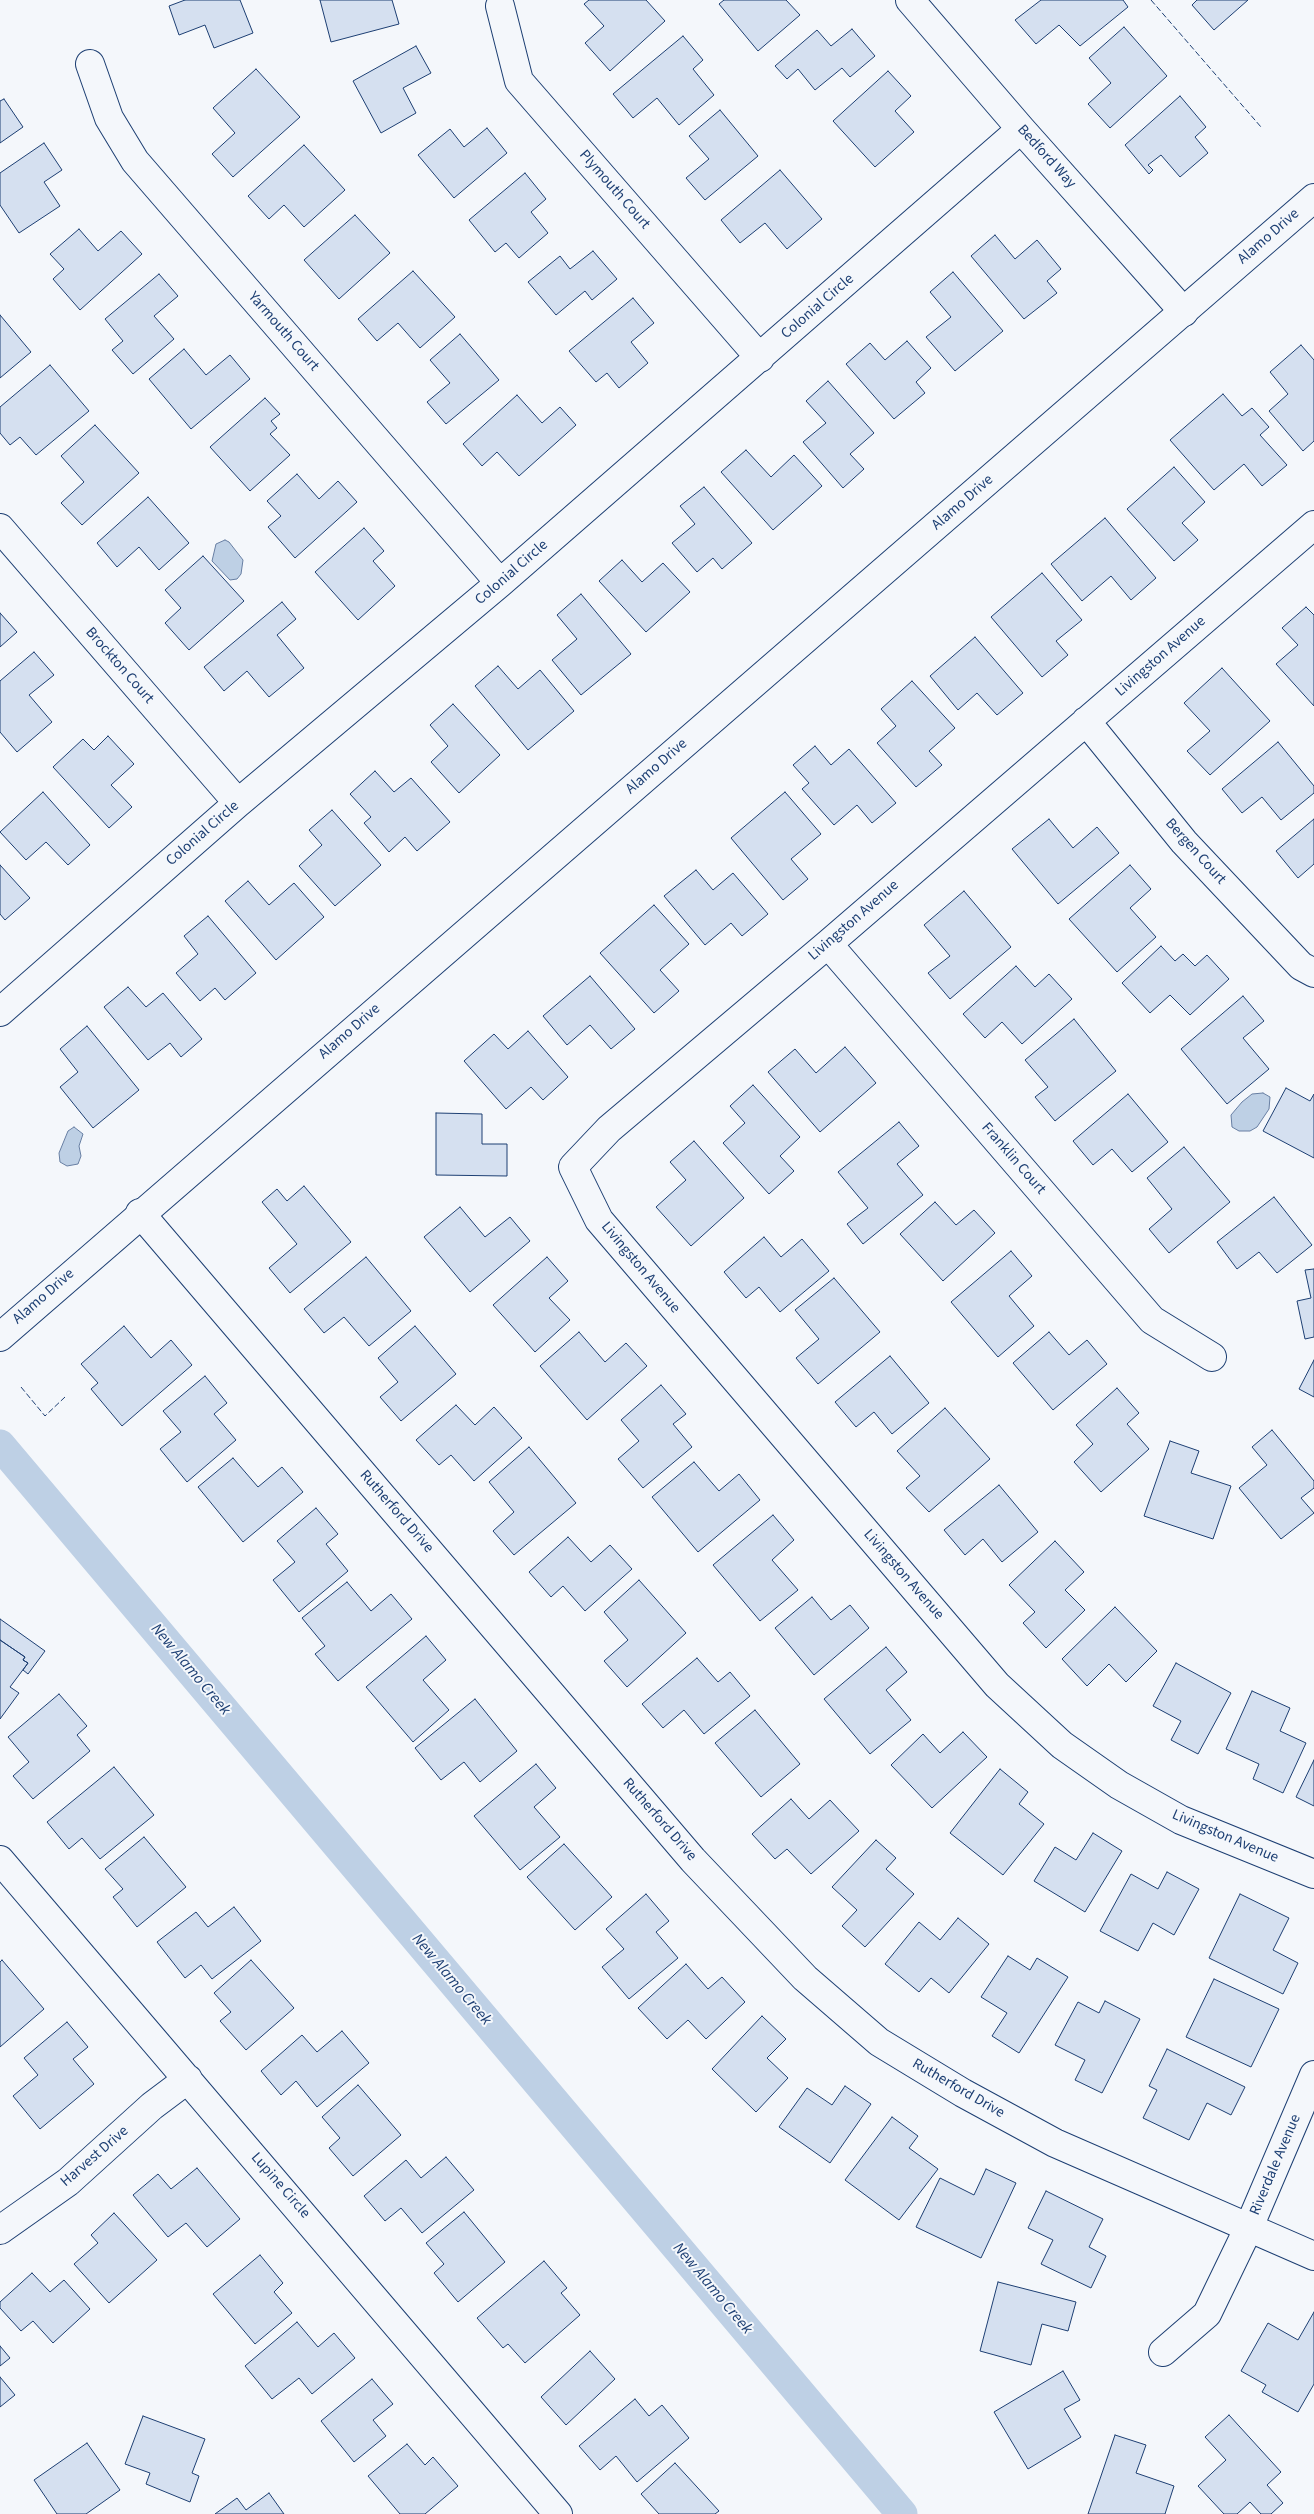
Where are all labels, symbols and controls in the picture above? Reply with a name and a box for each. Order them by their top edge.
street label: Bedford Way [1013,121,1079,193]
street label: Plymouth Court [575,147,653,233]
street label: Alamo Drive [1235,205,1303,269]
street label: Colonial Circle [778,271,858,343]
street label: Yarmouth Court [244,289,322,375]
street label: Alamo Drive [929,471,997,535]
street label: Colonial Circle [472,537,552,609]
street label: Livingston Avenue [1112,613,1210,701]
street label: Brockton Court [81,624,157,708]
street label: Alamo Drive [623,735,691,799]
street label: Colonial Circle [163,798,243,870]
street label: Bergen Court [1161,815,1229,889]
street label: Livingston Avenue [805,877,903,965]
street label: Alamo Drive [316,1000,384,1064]
street label: Franklin Court [977,1120,1049,1198]
street label: Livingston Avenue [597,1219,683,1317]
street label: Alamo Drive [10,1265,78,1329]
street label: Rutherford Drive [355,1467,437,1557]
street label: Livingston Avenue [859,1526,947,1624]
water label: New Alamo Creek [146,1620,234,1720]
street label: Rutherford Drive [618,1775,700,1865]
street label: Livingston Avenue [1169,1806,1281,1868]
water label: New Alamo Creek [407,1930,495,2030]
street label: Rutherford Drive [909,2055,1007,2123]
street label: Riverdale Avenue [1247,2112,1305,2218]
street label: Harvest Drive [57,2123,133,2191]
street label: Lupine Circle [247,2149,313,2223]
water label: New Alamo Creek [668,2239,756,2339]

